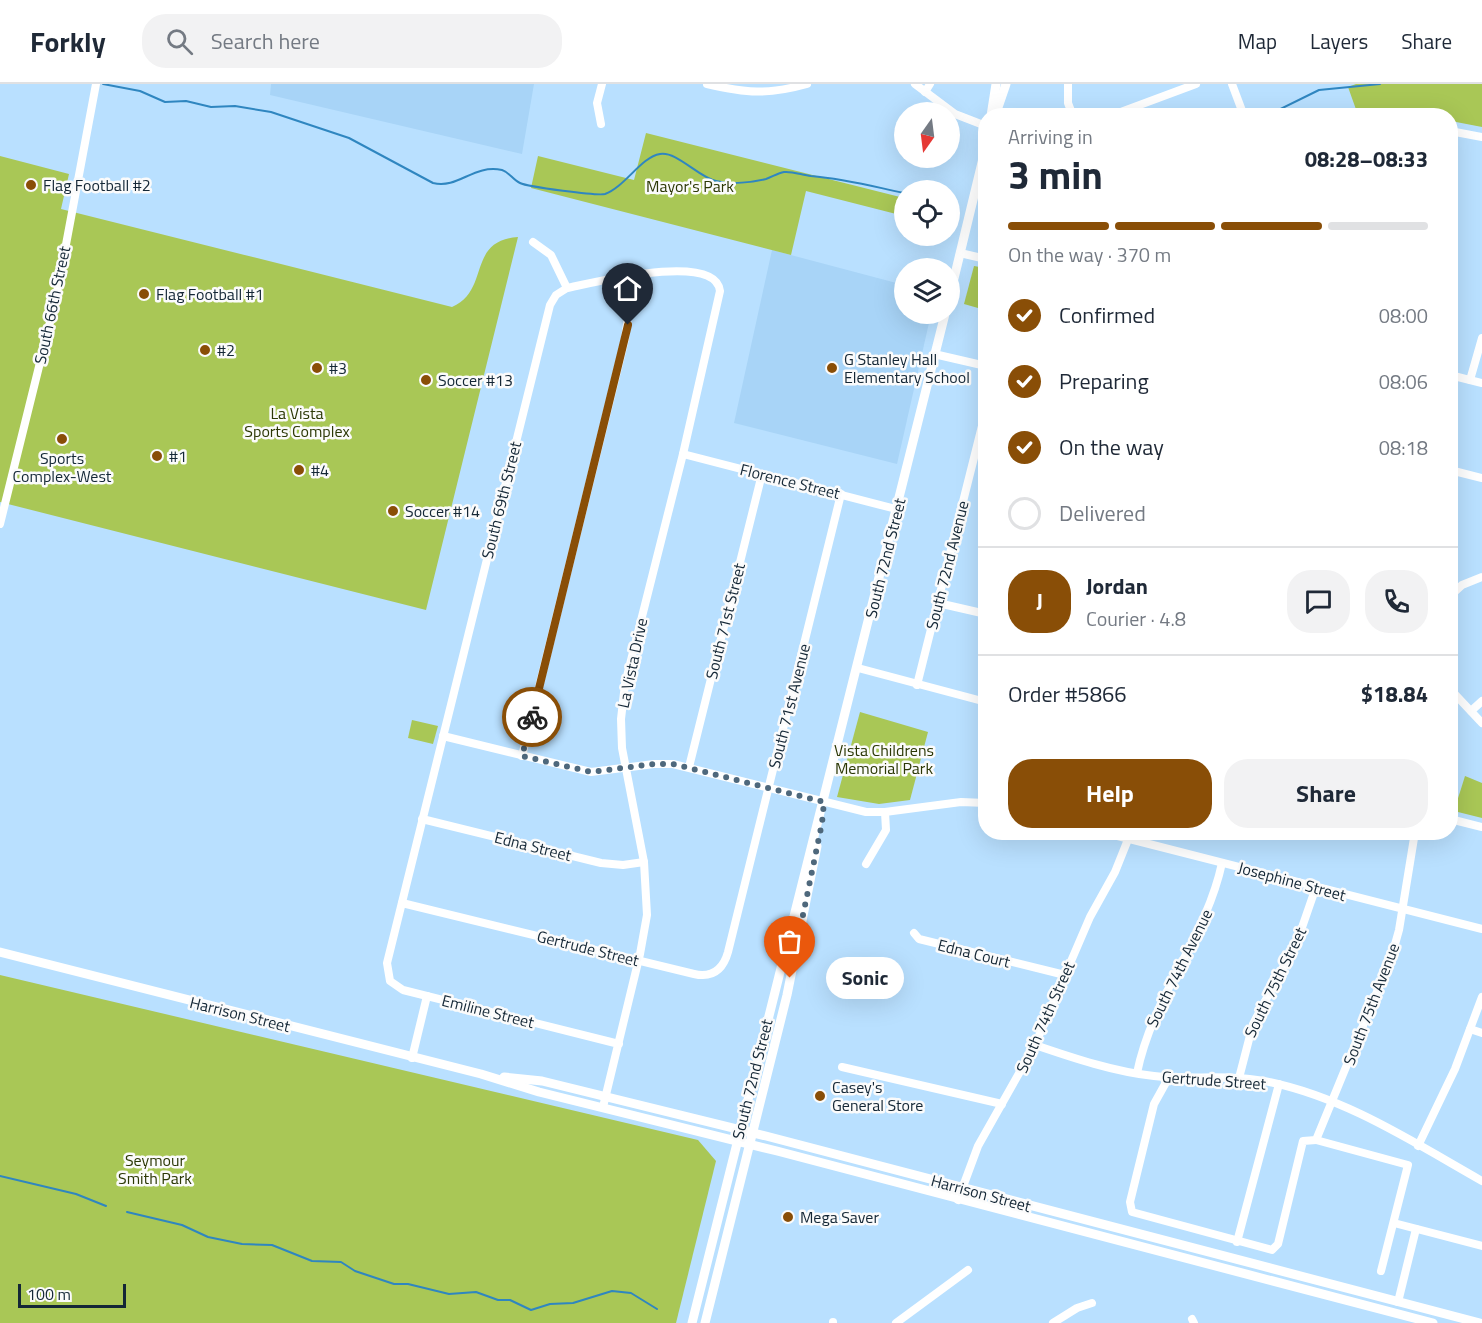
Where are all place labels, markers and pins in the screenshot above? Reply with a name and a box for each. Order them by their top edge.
place label: Flag Football #2 [43,173,151,197]
marker: Flag Football #2 [24,178,38,192]
pin [602,263,653,325]
place label: Flag Football #1 [156,282,264,306]
marker: Flag Football #1 [137,287,151,301]
place label: #2 [217,338,235,362]
marker: #2 [198,343,212,357]
place label: G Stanley Hall Elementary School [844,347,970,389]
place label: #3 [329,356,347,380]
marker: #3 [310,361,324,375]
marker: G Stanley Hall Elementary School [825,361,839,375]
place label: Soccer #13 [438,368,513,392]
marker: Soccer #13 [419,373,433,387]
marker: Sports Complex-West [55,432,69,446]
place label: #1 [169,444,187,468]
place label: Sports Complex-West [13,446,112,488]
marker: #1 [150,449,164,463]
place label: #4 [311,458,329,482]
marker: #4 [292,463,306,477]
place label: Soccer #14 [405,499,480,523]
marker: Soccer #14 [386,504,400,518]
pin [764,916,815,978]
callout: Sonic [826,957,904,999]
place label: Casey's General Store [832,1075,923,1117]
marker: Casey's General Store [813,1089,827,1103]
place label: Mega Saver [800,1205,879,1229]
marker: Mega Saver [781,1210,795,1224]

